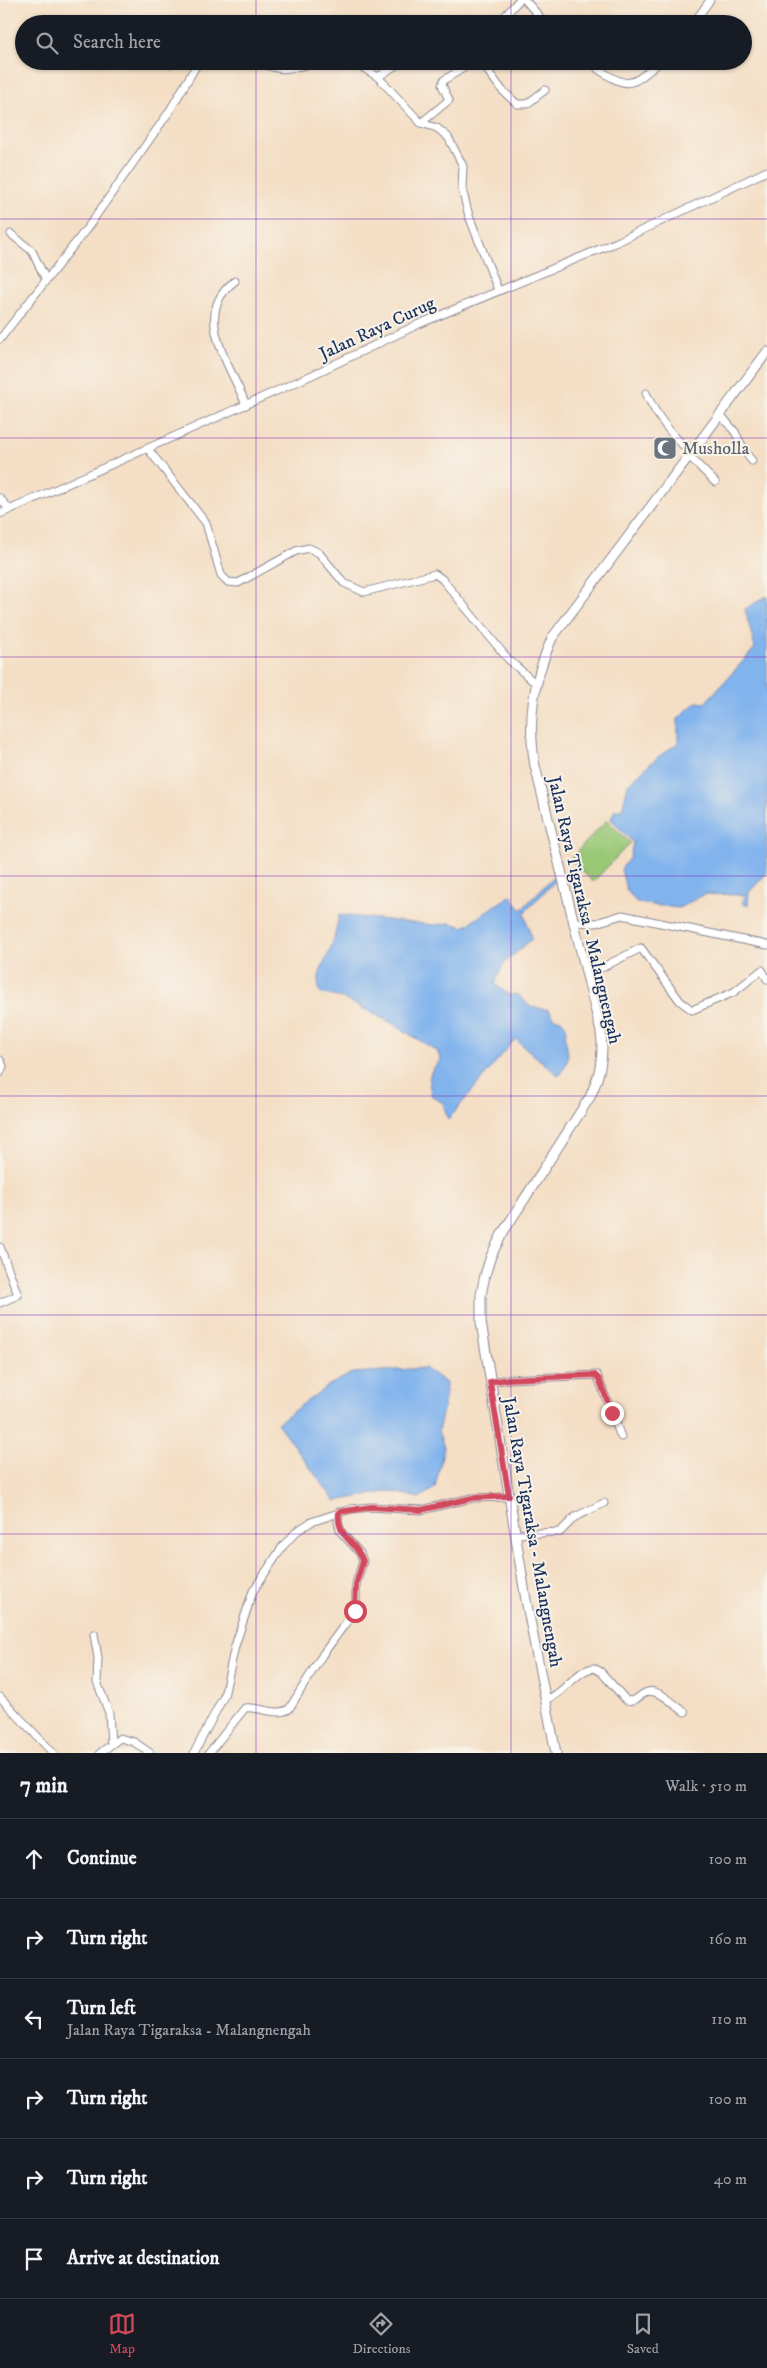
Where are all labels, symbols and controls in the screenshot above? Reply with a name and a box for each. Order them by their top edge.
search box [15,15,752,70]
icon: search [33,29,61,57]
text: Search here [73,31,161,54]
street label: Jalan Raya Curug [314,292,439,366]
mosque icon: Musholla [652,435,678,461]
place label: Musholla [682,438,750,460]
street label: Jalan Raya Tigaraksa - Malangnengah [542,772,626,1047]
street label: Jalan Raya Tigaraksa - Malangnengah [497,1393,567,1670]
route end [601,1402,624,1425]
route start [344,1600,367,1623]
text: 7 min [20,1773,68,1799]
text: Walk · 510 m [665,1776,747,1796]
icon: ahead [20,1845,48,1873]
text: Continue [67,1847,137,1870]
text: 100 m [709,1849,747,1869]
icon: right [20,1925,48,1953]
text: Turn right [67,1927,147,1950]
text: 160 m [709,1929,747,1949]
text: Turn left [67,1997,136,2020]
icon: left [20,2005,48,2033]
text: 110 m [711,2009,747,2029]
text: Jalan Raya Tigaraksa - Malangnengah [67,2020,311,2040]
icon: right [20,2085,48,2113]
text: Turn right [67,2087,147,2110]
text: 100 m [709,2089,747,2109]
icon: right [20,2165,48,2193]
text: Turn right [67,2167,147,2190]
text: 40 m [714,2169,747,2189]
icon: arrive [20,2245,48,2273]
text: Arrive at destination [67,2247,219,2270]
tab: Map [108,2310,136,2358]
tab: Directions [352,2310,410,2358]
tab: Saved [627,2310,659,2358]

